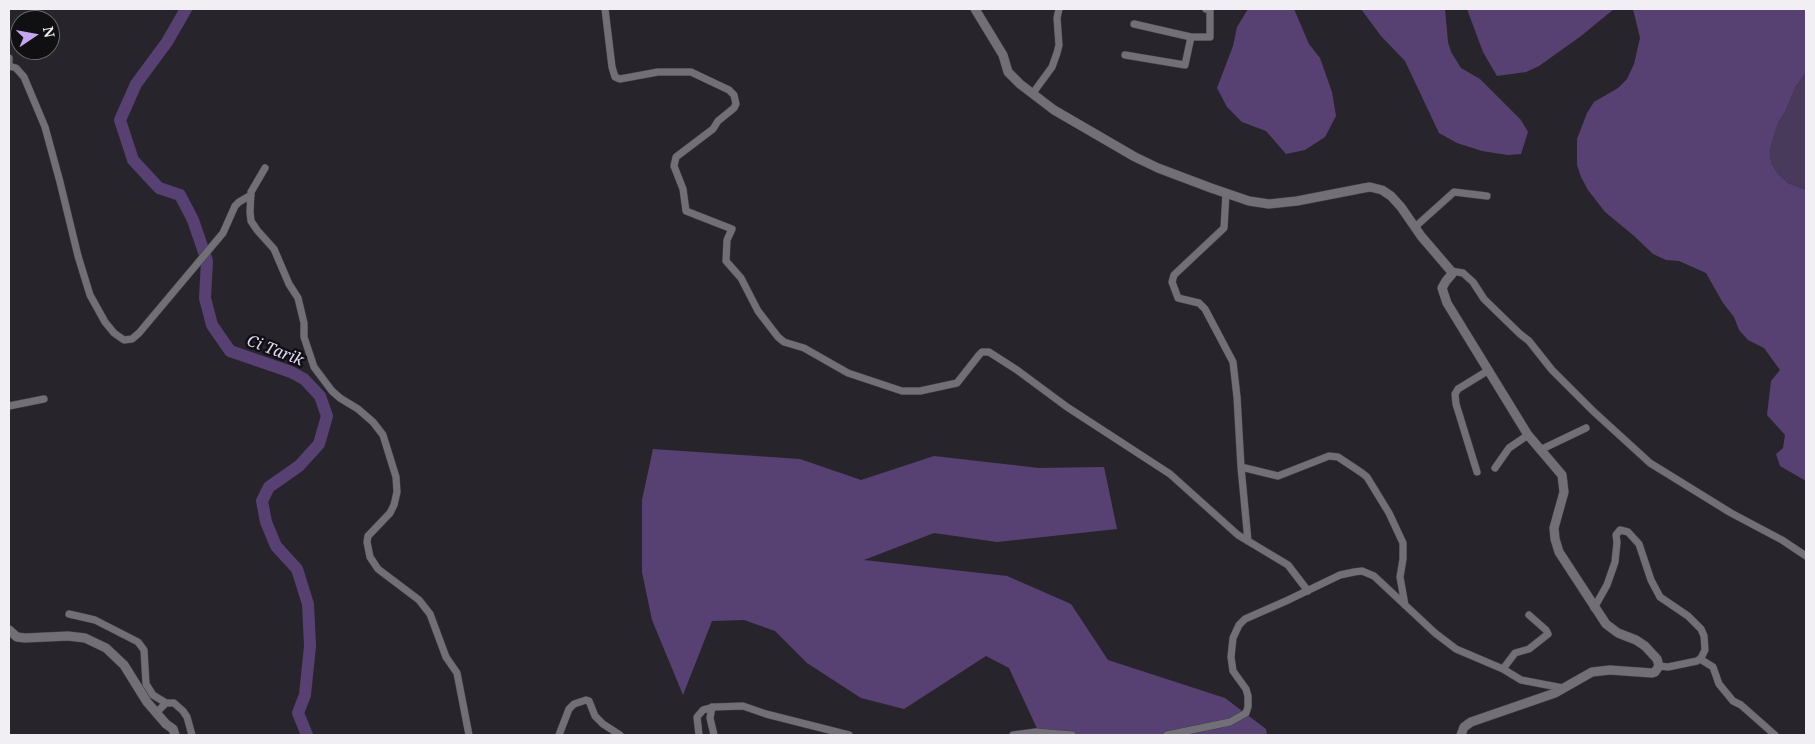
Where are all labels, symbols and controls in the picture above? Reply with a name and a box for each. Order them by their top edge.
north arrow [10,10,60,60]
text: N [39,25,60,39]
water label: Ci Tarik [244,331,306,371]

